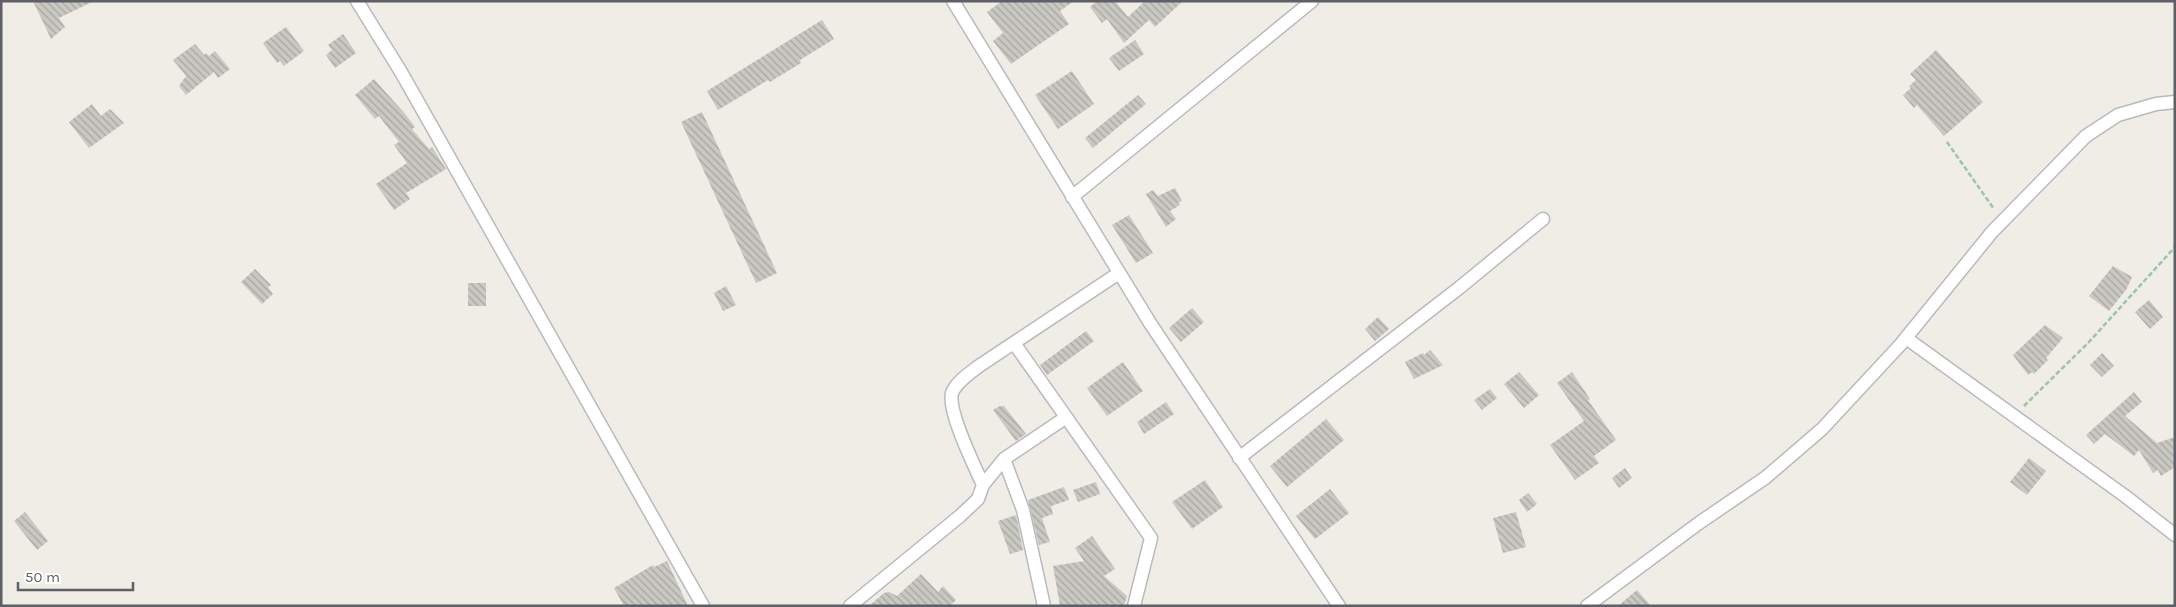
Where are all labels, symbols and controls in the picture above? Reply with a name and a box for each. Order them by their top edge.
scale bar [18,560,132,592]
text: 50 m [25,568,60,586]

